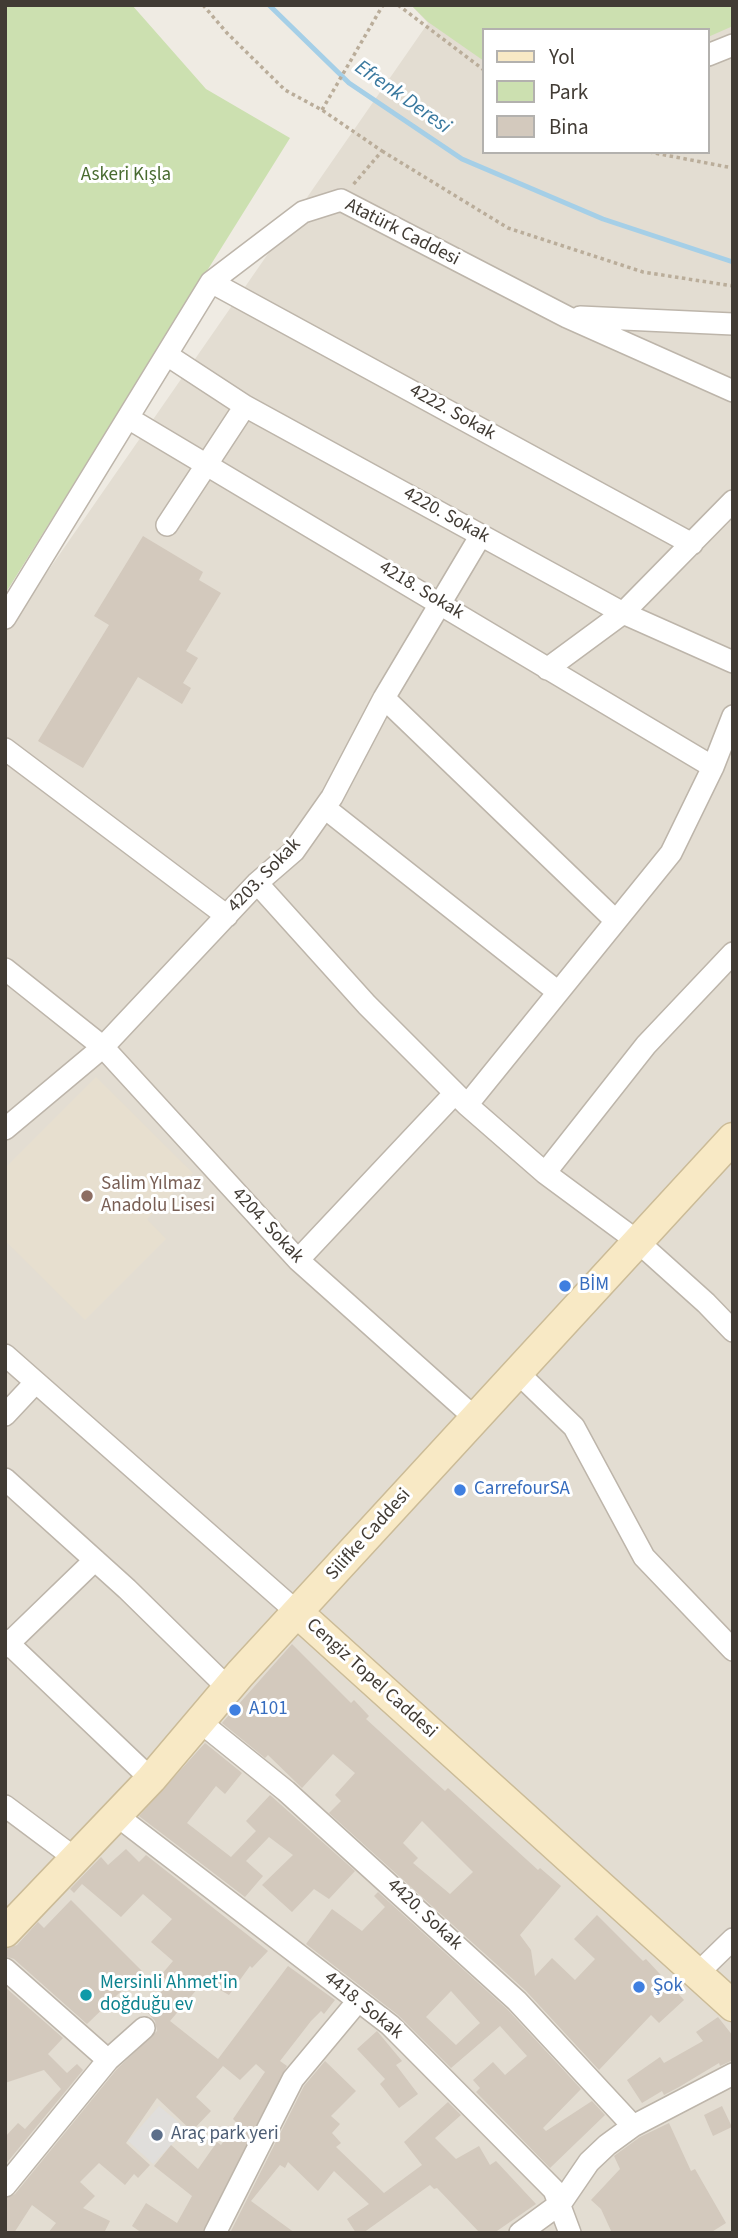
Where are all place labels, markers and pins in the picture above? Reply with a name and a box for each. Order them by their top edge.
place label: Salim Yılmaz Anadolu Lisesi [101,1174,215,1218]
marker: Salim Yılmaz Anadolu Lisesi [79,1188,95,1204]
place label: BİM [579,1275,609,1297]
marker: BİM [557,1278,573,1294]
place label: CarrefourSA [474,1479,570,1501]
marker: CarrefourSA [452,1482,468,1498]
place label: A101 [249,1699,288,1721]
marker: A101 [227,1702,243,1718]
place label: Mersinli Ahmet'in doğduğu ev [100,1973,238,2017]
place label: Şok [653,1976,683,1998]
marker: Şok [631,1979,647,1995]
marker: Mersinli Ahmet'in doğduğu ev [78,1987,94,2003]
place label: Araç park yeri [171,2124,279,2146]
marker: Araç park yeri [149,2127,165,2143]

